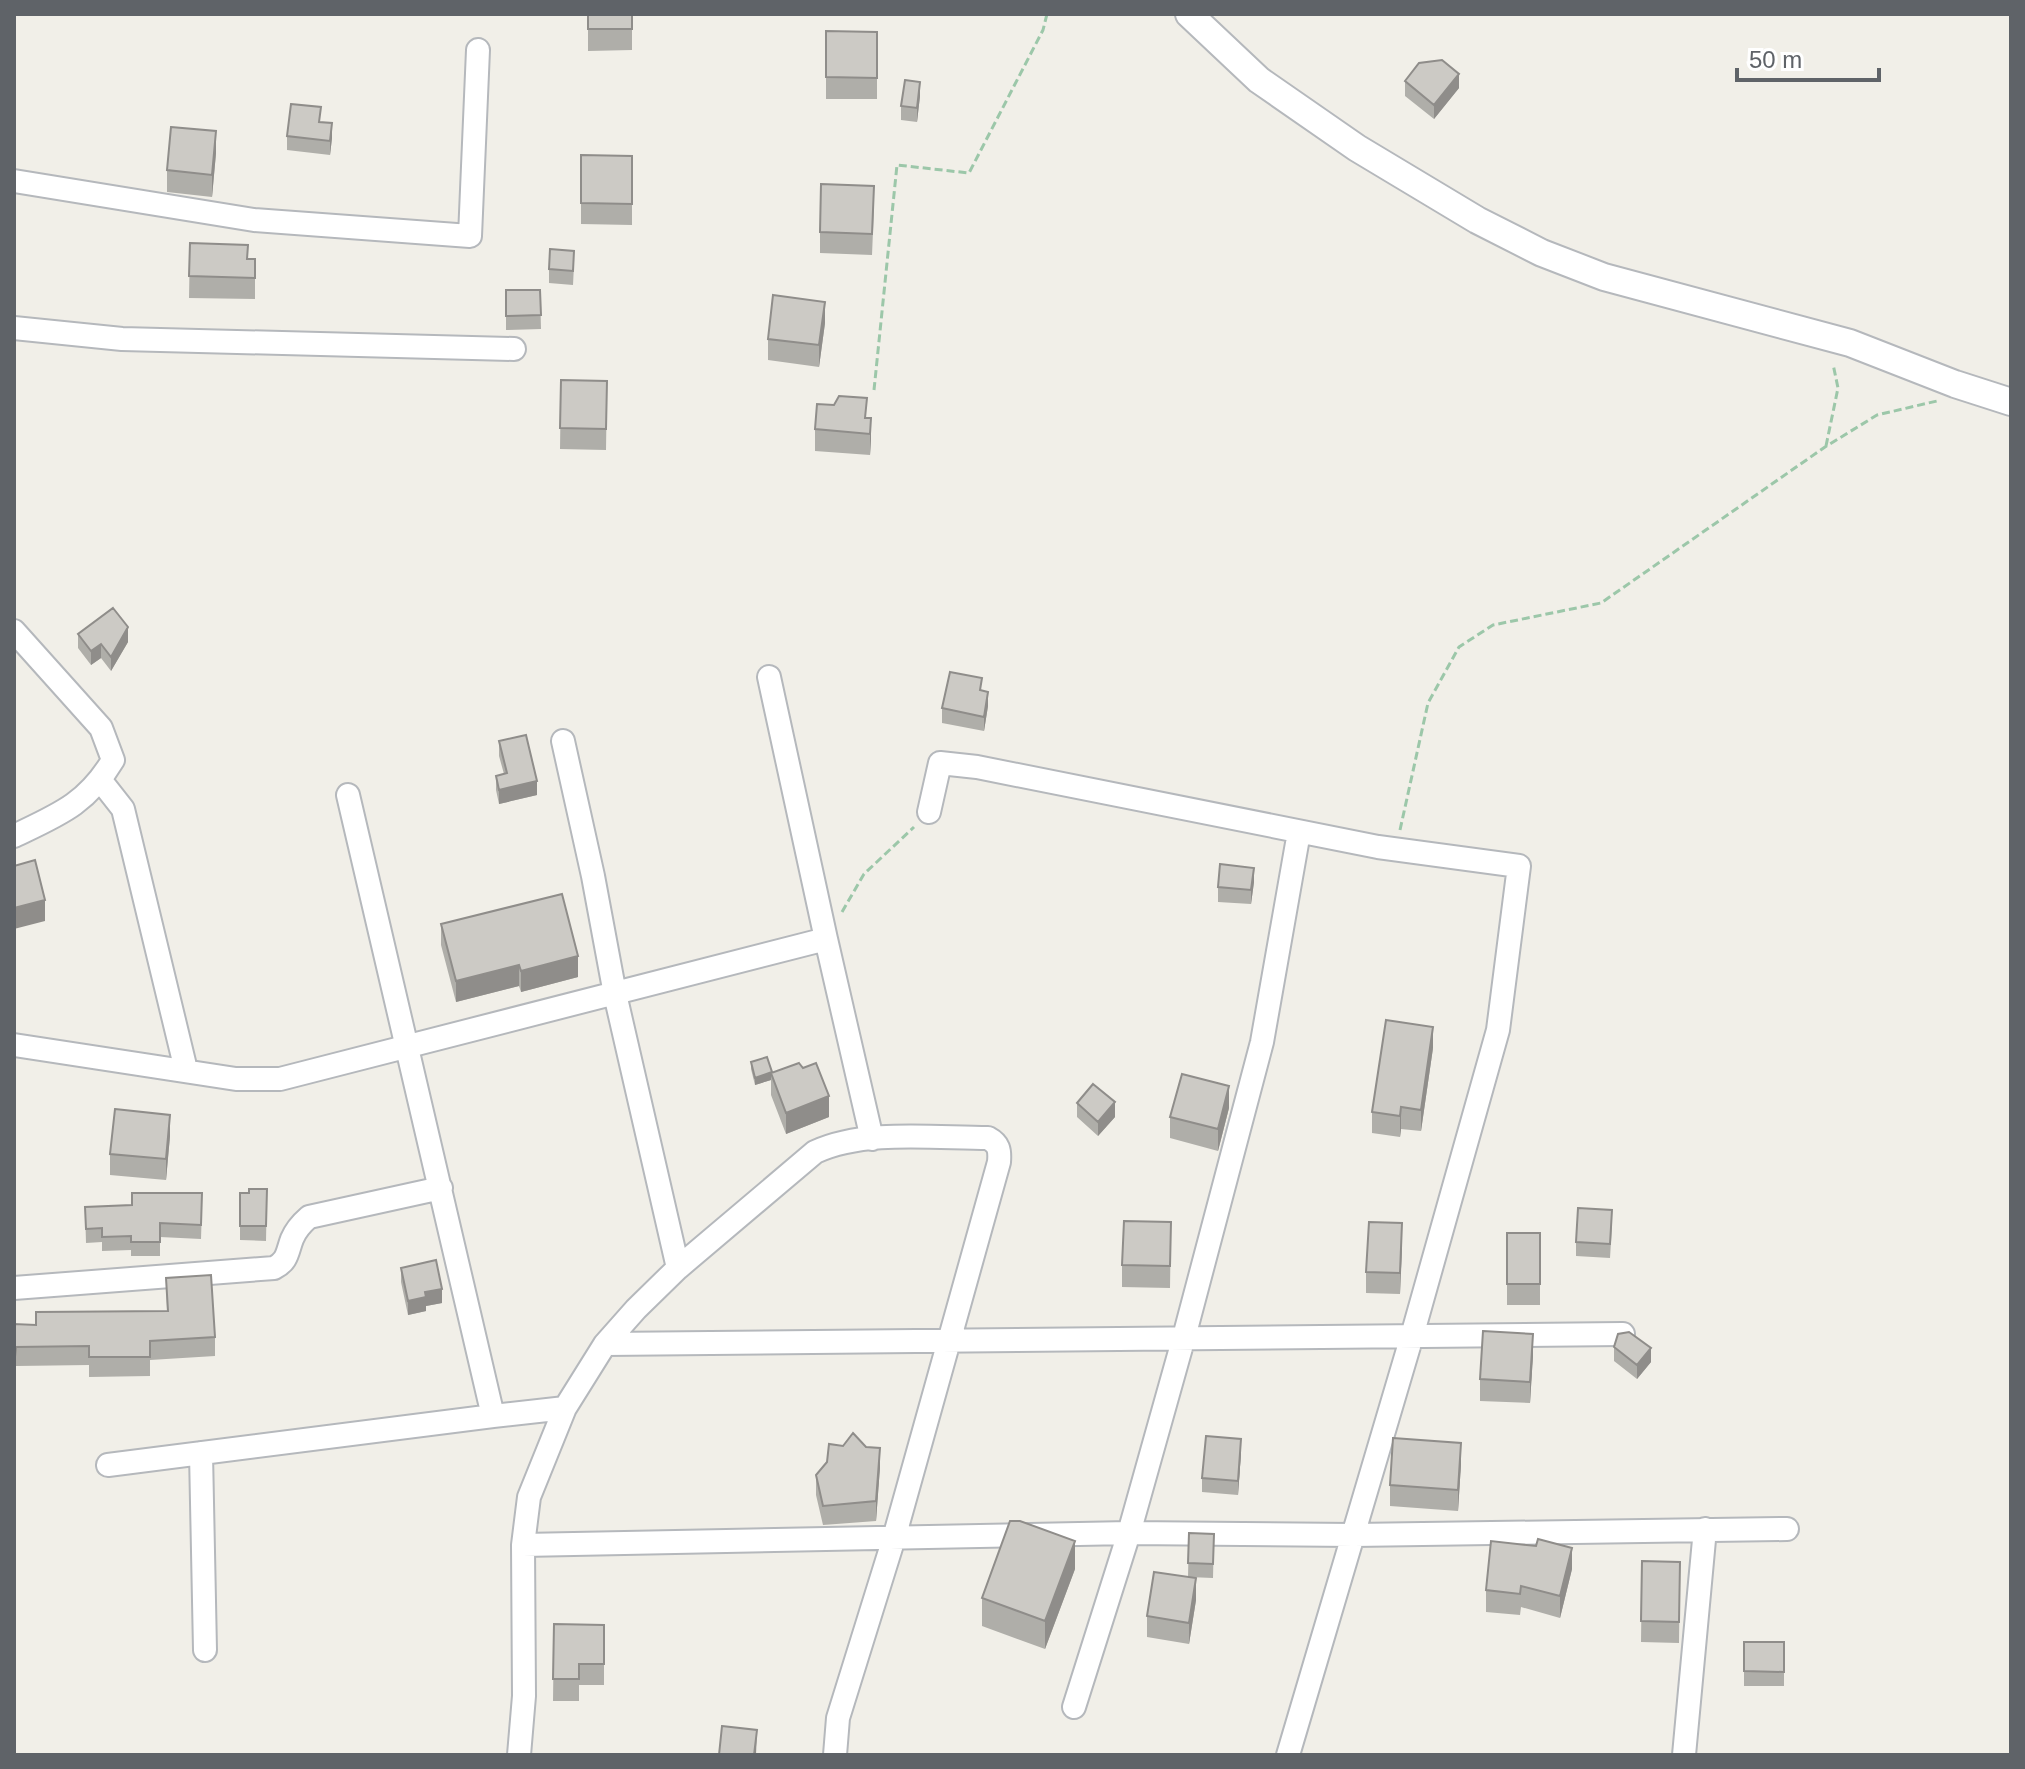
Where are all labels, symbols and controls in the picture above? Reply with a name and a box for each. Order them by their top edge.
scale bar [1737,32,1879,82]
text: 50 m [1749,46,1802,73]

